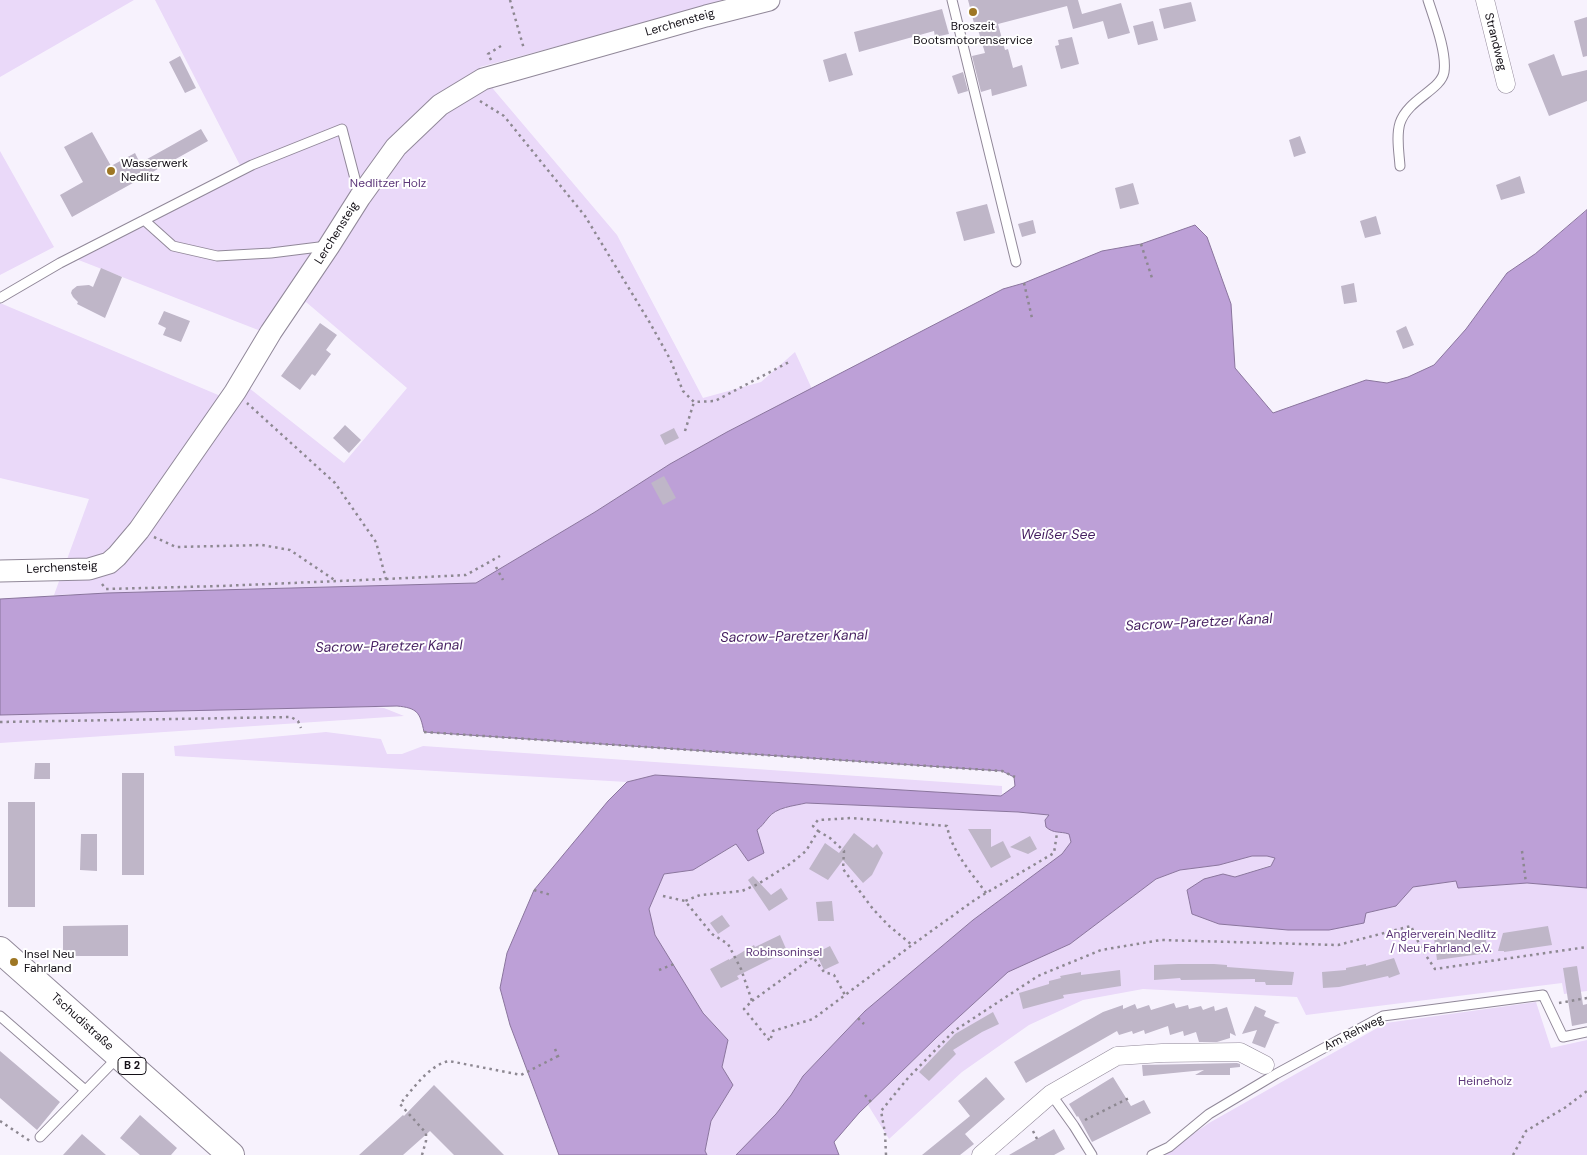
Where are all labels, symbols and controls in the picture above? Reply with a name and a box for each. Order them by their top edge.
street label: Lerchensteig [644,6,716,40]
marker: Broszeit Bootsmotorenservice [967,6,979,18]
street label: Strandweg [1481,11,1509,73]
place label: Broszeit Bootsmotorenservice [913,20,1033,48]
place label: Wasserwerk Nedlitz [121,157,188,185]
marker: Wasserwerk Nedlitz [105,165,117,177]
park label: Nedlitzer Holz [350,177,426,191]
street label: Lerchensteig [312,199,362,267]
water label: Weißer See [1021,527,1095,543]
street label: Lerchensteig [26,559,98,577]
water label: Sacrow-Paretzer Kanal [1125,611,1273,635]
water label: Sacrow-Paretzer Kanal [720,627,868,647]
water label: Sacrow-Paretzer Kanal [315,637,463,657]
park label: Anglerverein Nedlitz / Neu Fahrland e.V. [1386,928,1496,956]
park label: Robinsoninsel [746,946,822,960]
place label: Insel Neu Fahrland [24,948,74,976]
marker: Insel Neu Fahrland [8,956,20,968]
street label: Tschudistraße [48,990,116,1054]
street label: Am Rehweg [1322,1012,1386,1054]
road number: B 2 [118,1058,146,1074]
park label: Heineholz [1458,1075,1512,1089]

